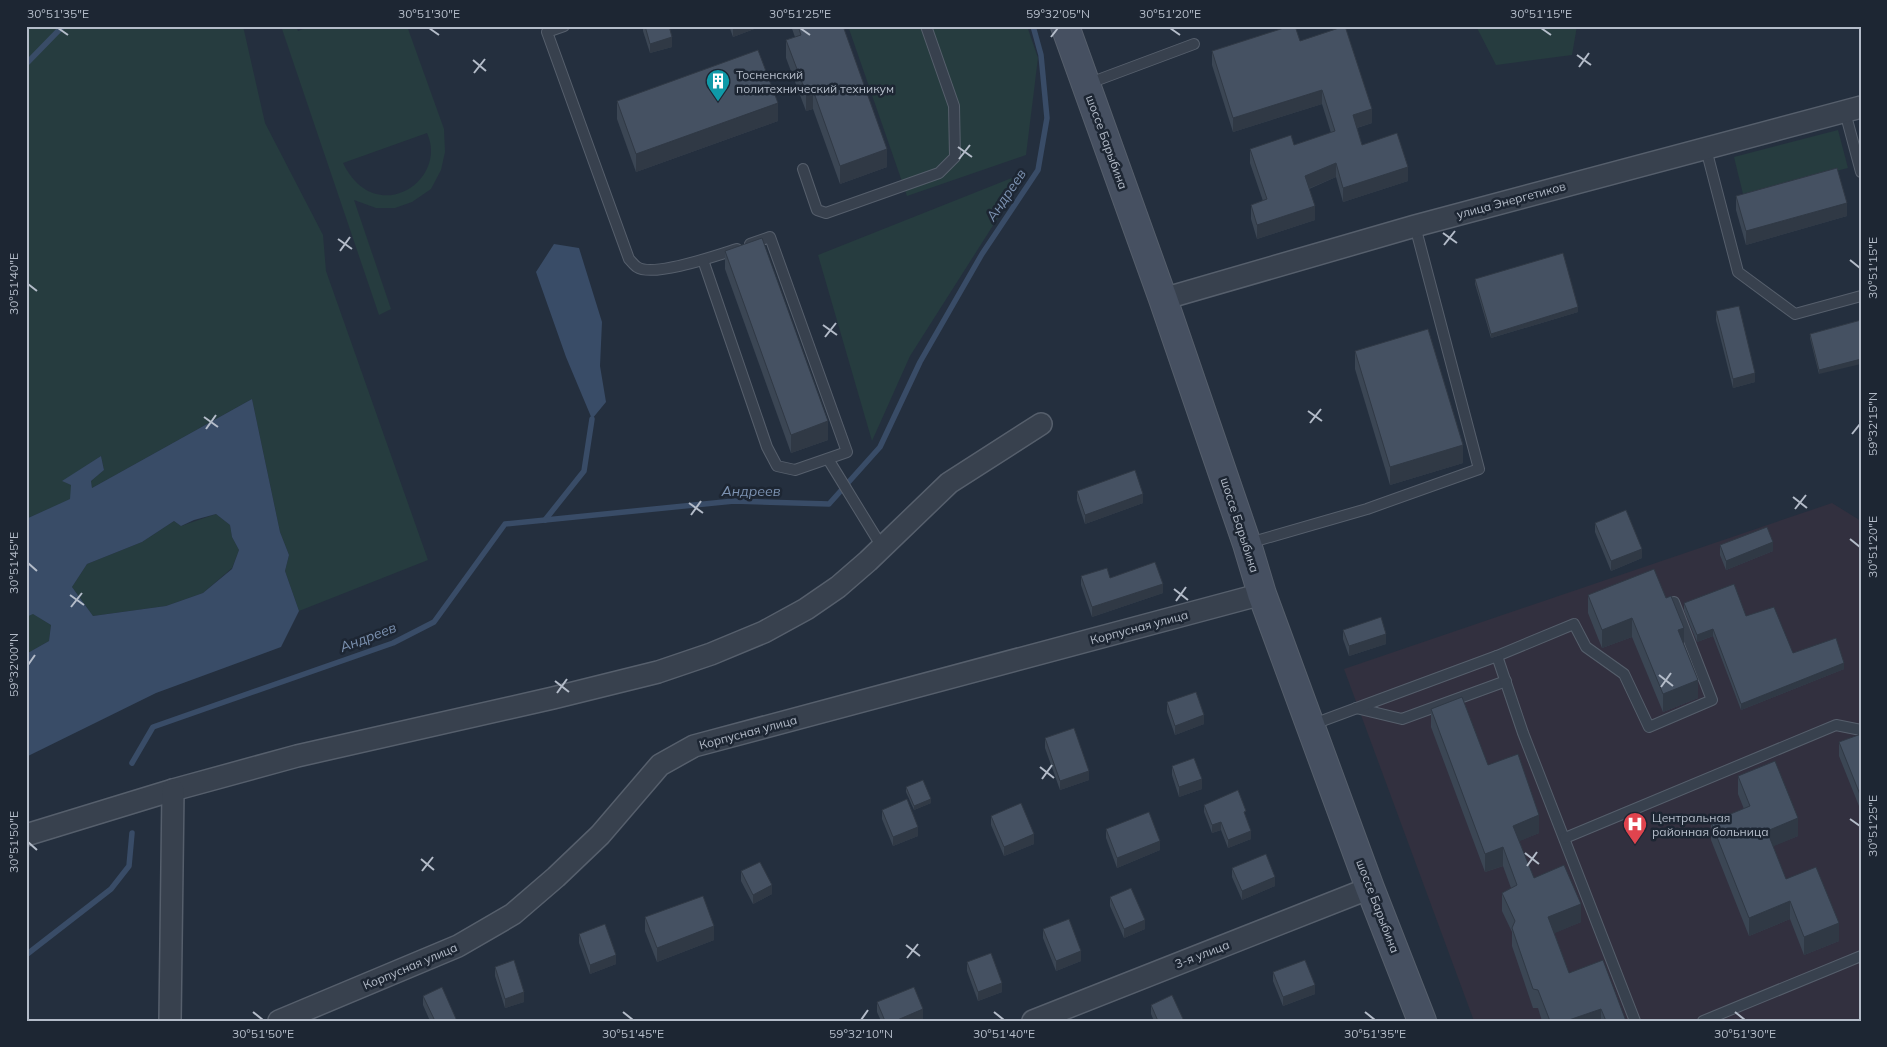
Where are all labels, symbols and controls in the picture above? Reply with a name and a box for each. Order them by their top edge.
text: 30°51'35"E [27,6,89,21]
text: 30°51'30"E [398,6,460,21]
text: 30°51'25"E [769,6,831,21]
text: 59°32'05"N [1026,6,1090,21]
text: 30°51'20"E [1139,6,1201,21]
text: 30°51'15"E [1510,6,1572,21]
place label: Тосненский политехнический техникум [736,67,894,96]
building icon: Тосненский политехнический техникум [705,68,731,102]
street label: шоссе Барыбина [1083,93,1131,191]
water label: Андреев [981,165,1030,225]
street label: улица Энергетиков [1455,178,1567,222]
text: 30°51'15"E [1865,237,1880,299]
text: 30°51'40"E [6,253,21,315]
text: 59°32'15"N [1865,392,1880,456]
street label: шоссе Барыбина [1218,476,1262,574]
water label: Андреев [720,482,781,500]
text: 30°51'20"E [1865,516,1880,578]
text: 30°51'45"E [6,532,21,594]
street label: Корпусная улица [1088,607,1190,647]
water label: Андреев [336,618,399,656]
text: 59°32'00"N [6,633,21,697]
street label: Корпусная улица [697,712,799,752]
text: 30°51'25"E [1865,795,1880,857]
place label: Центральная районная больница [1652,810,1769,839]
text: 30°51'50"E [6,811,21,873]
hospital icon: Центральная районная больница [1622,811,1648,845]
street label: шоссе Барыбина [1353,857,1403,955]
street label: 3-я улица [1173,937,1231,971]
street label: Корпусная улица [361,939,459,993]
text: 30°51'50"E [232,1026,294,1041]
text: 30°51'45"E [602,1026,664,1041]
text: 59°32'10"N [829,1026,893,1041]
text: 30°51'40"E [973,1026,1035,1041]
text: 30°51'35"E [1344,1026,1406,1041]
text: 30°51'30"E [1714,1026,1776,1041]

